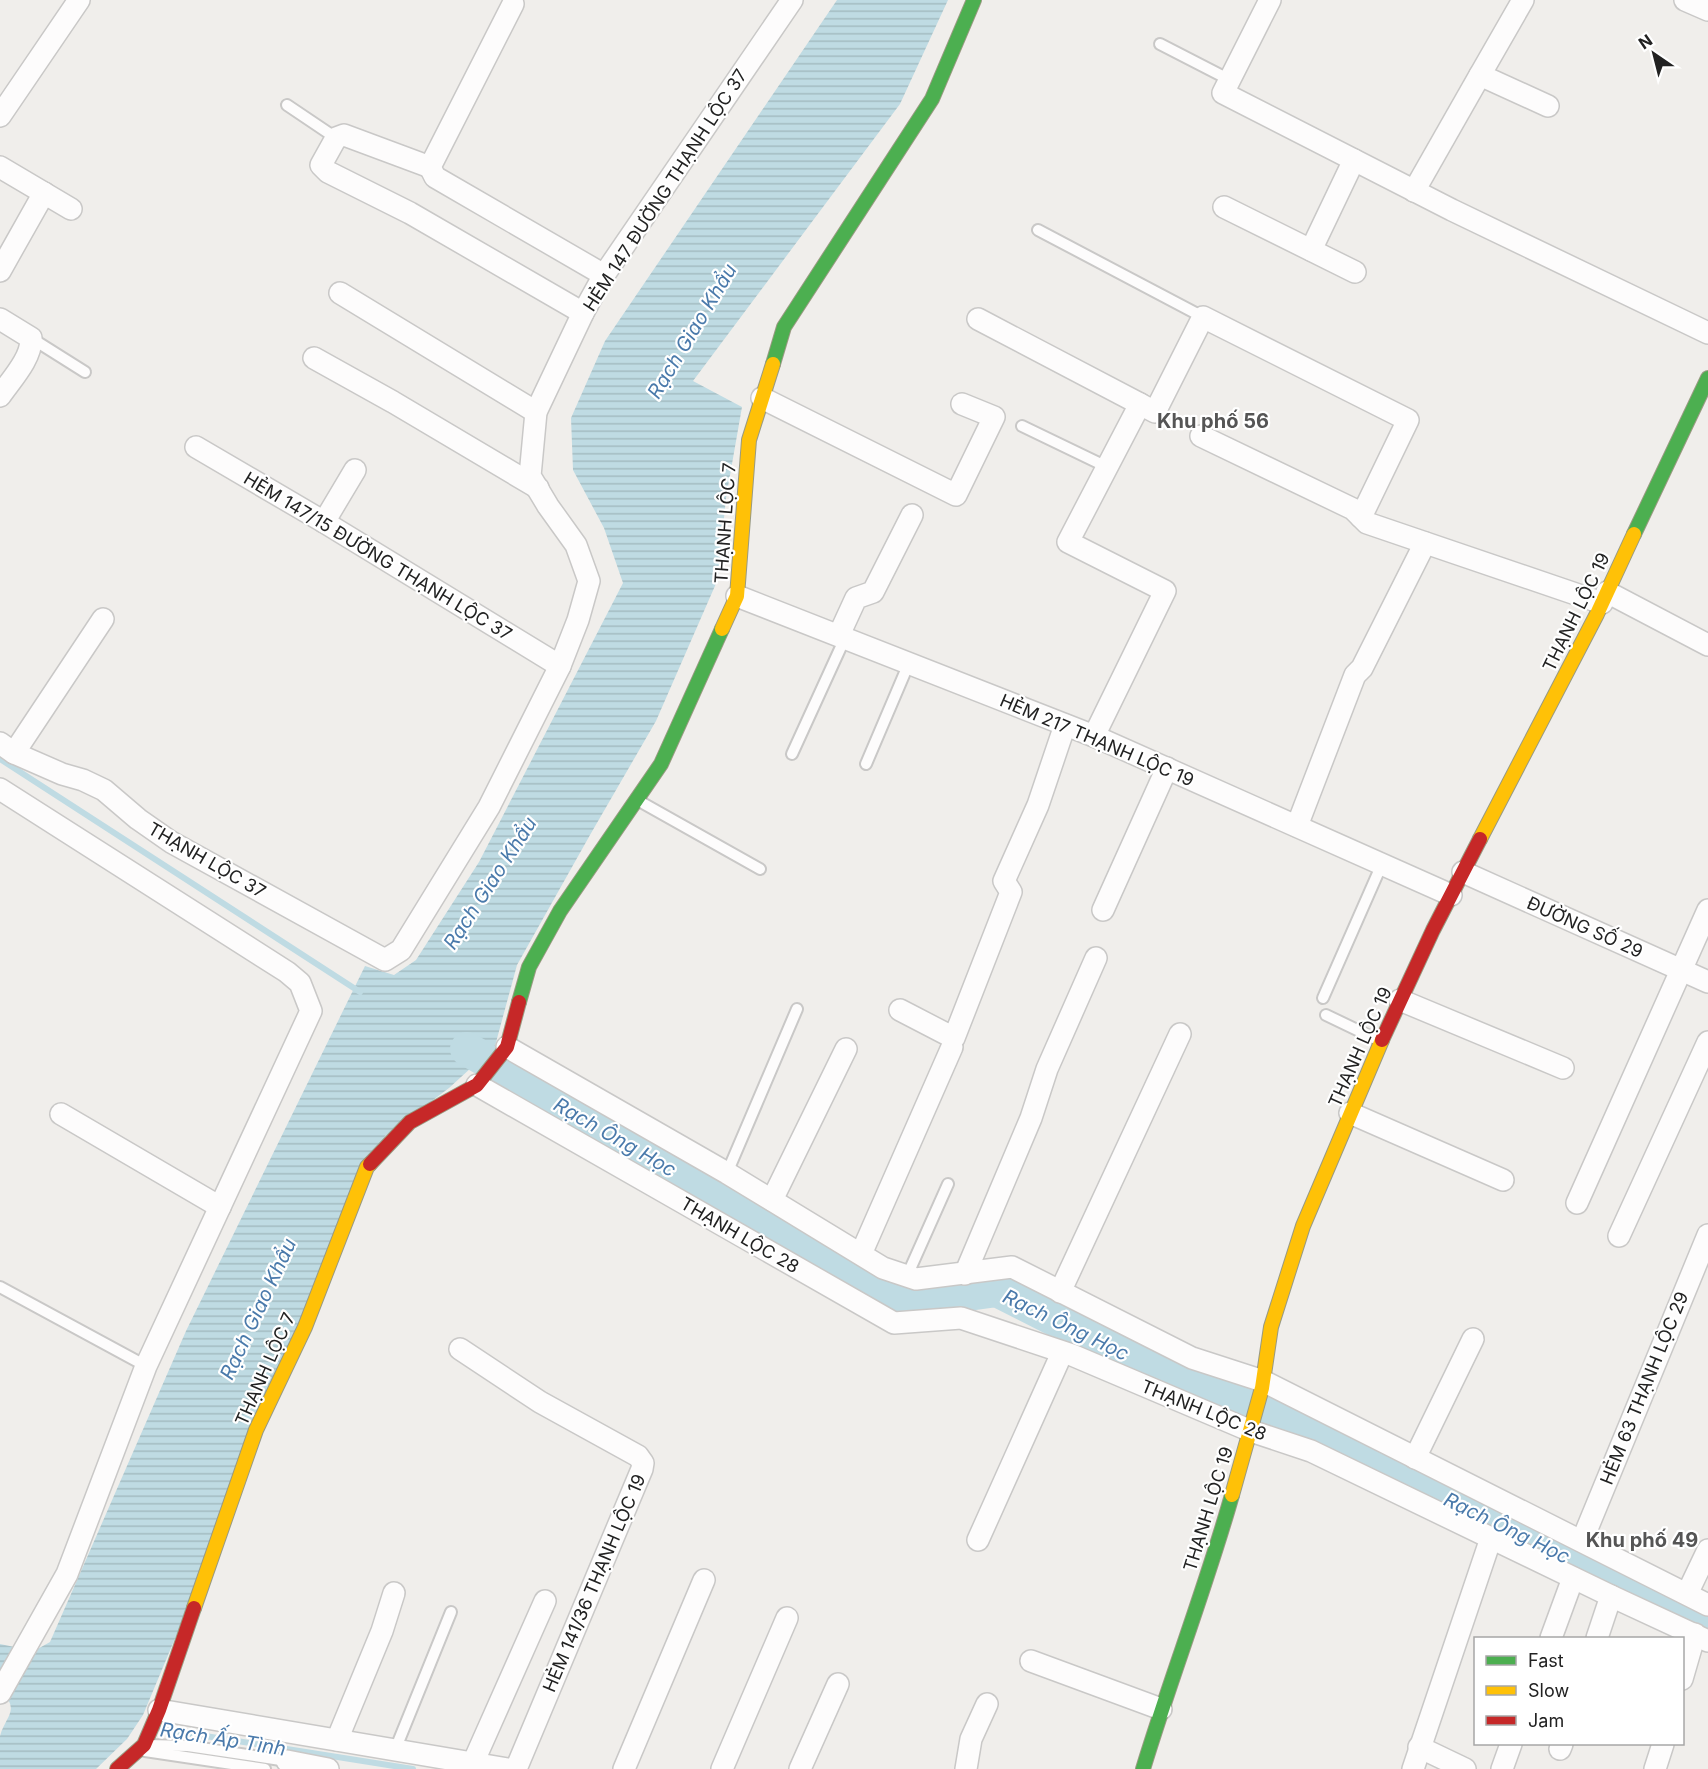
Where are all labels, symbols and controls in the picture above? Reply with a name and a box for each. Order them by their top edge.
north arrow [1624,24,1684,84]
text: N [1635,30,1656,53]
street label: HẺM 147 ĐƯỜNG THẠNH LỘC 37 [578,65,751,315]
water label: Rạch Giao Khẩu [642,259,742,403]
district label: Khu phố 56 [1157,409,1269,433]
street label: THẠNH LỘC 7 [709,462,740,584]
street label: HẺM 147/15 ĐƯỜNG THẠNH LỘC 37 [240,467,516,645]
street label: THẠNH LỘC 19 [1537,549,1614,675]
street label: HẺM 217 THẠNH LỘC 19 [997,689,1198,790]
water label: Rạch Giao Khẩu [438,812,542,954]
street label: THẠNH LỘC 37 [144,817,270,902]
street label: ĐƯỜNG SỐ 29 [1524,888,1648,962]
street label: THẠNH LỘC 19 [1323,983,1396,1110]
water label: Rạch Ông Học [550,1092,680,1182]
street label: THẠNH LỘC 28 [677,1192,803,1277]
water label: Rạch Giao Khẩu [215,1234,301,1383]
water label: Rạch Ông Học [999,1284,1133,1366]
street label: HẺM 63 THẠNH LỘC 29 [1595,1288,1692,1487]
street label: THẠNH LỘC 7 [230,1309,299,1429]
street label: THẠNH LỘC 28 [1138,1374,1270,1445]
street label: THẠNH LỘC 19 [1178,1444,1237,1574]
street label: HẺM 141/36 THẠNH LỘC 19 [538,1470,650,1695]
water label: Rạch Ông Học [1440,1487,1574,1569]
district label: Khu phố 49 [1586,1528,1698,1552]
legend [1474,1637,1684,1745]
text: Fast [1528,1650,1564,1671]
text: Slow [1528,1680,1569,1701]
text: Jam [1528,1710,1564,1731]
water label: Rạch Ấp Tình [158,1713,288,1761]

